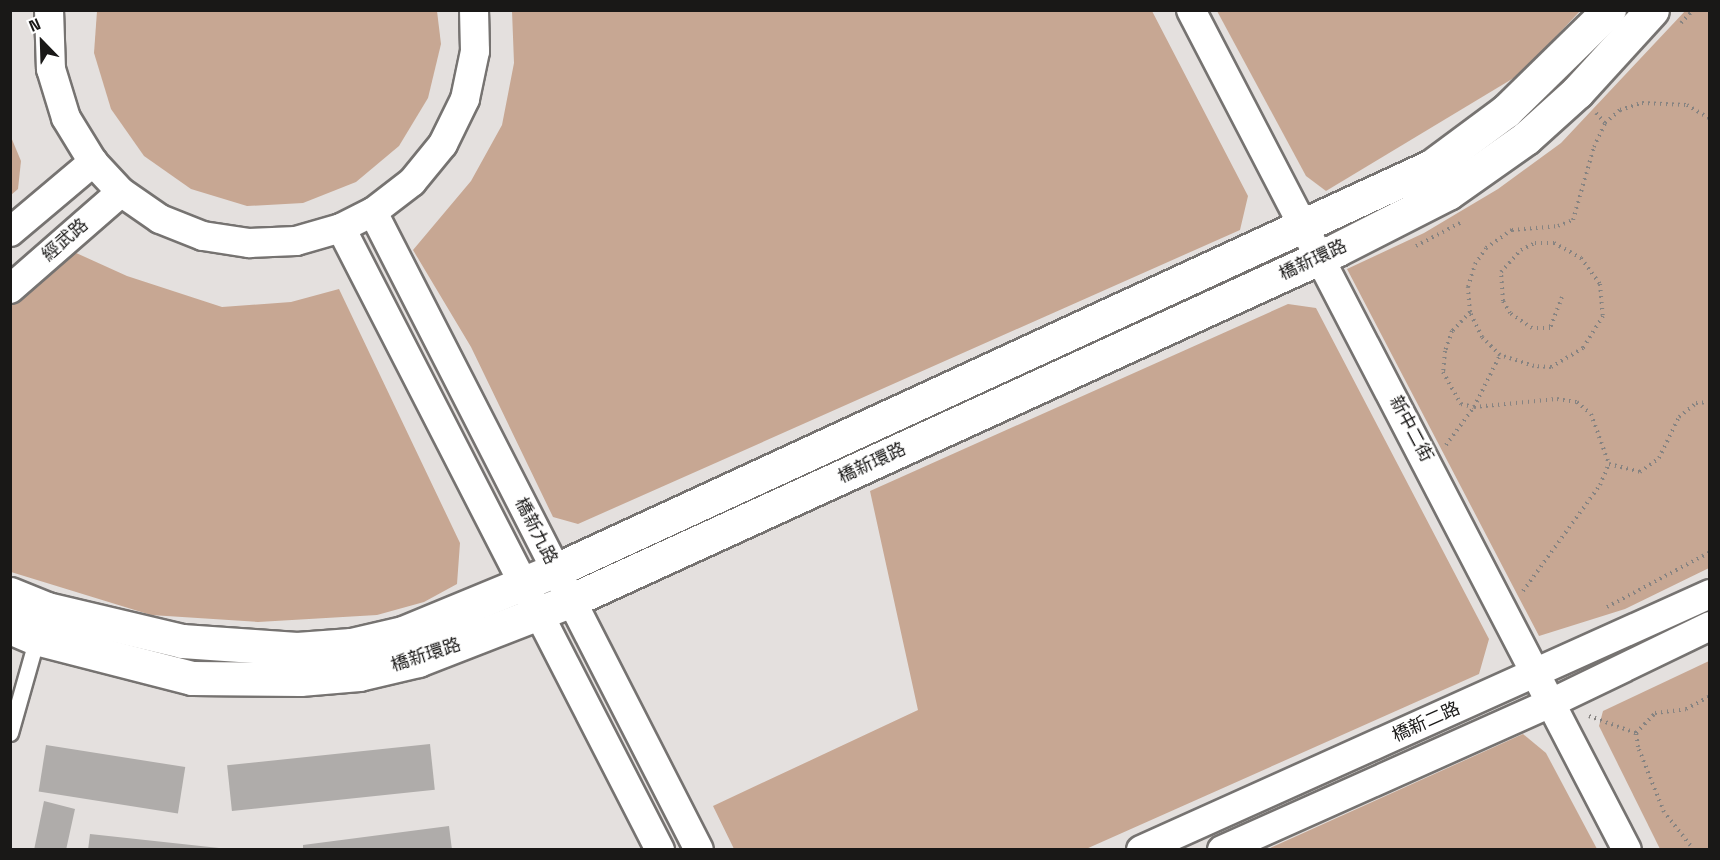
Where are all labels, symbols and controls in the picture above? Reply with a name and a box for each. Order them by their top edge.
north arrow [12,12,72,72]
text: N [26,13,44,37]
street label: 經武路 [38,214,92,266]
street label: 橋新環路 [1276,235,1350,285]
street label: 新中二街 [1385,392,1437,466]
street label: 橋新環路 [835,438,909,488]
street label: 橋新九路 [510,494,562,568]
street label: 橋新環路 [388,634,464,676]
street label: 橋新二路 [1389,697,1463,747]

